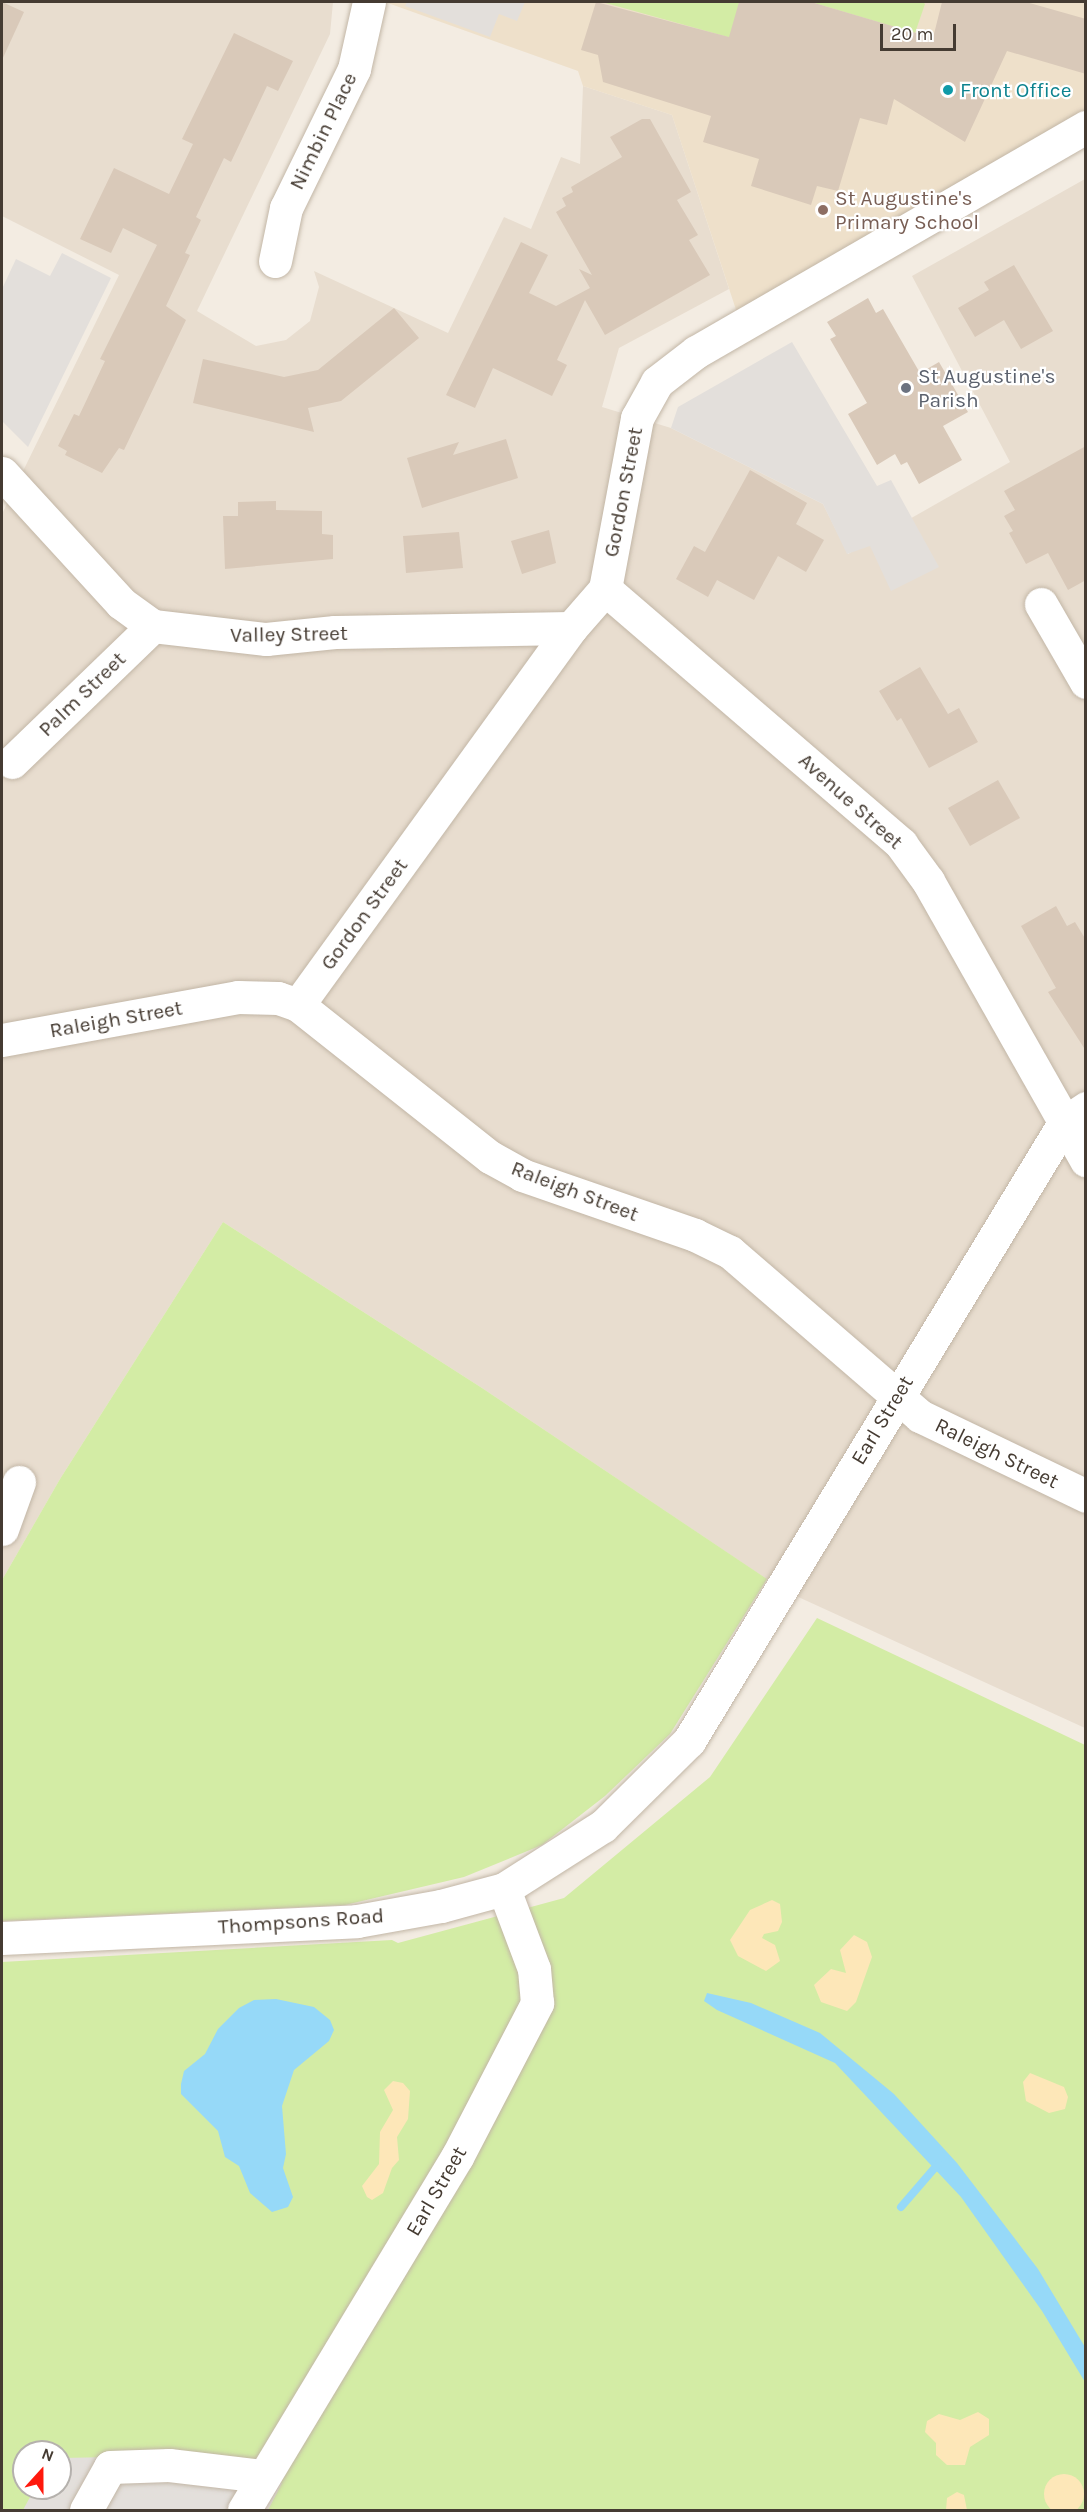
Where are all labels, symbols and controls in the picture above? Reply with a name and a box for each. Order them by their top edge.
scale bar [883,12,960,50]
text: 20 m [891,23,933,45]
street label: Nimbin Place [284,68,362,194]
place label: Front Office [960,77,1071,103]
marker: Front Office [941,83,955,97]
place label: St Augustine's Primary School [835,185,979,235]
marker: St Augustine's Primary School [816,203,830,217]
place label: St Augustine's Parish [918,363,1055,413]
marker: St Augustine's Parish [899,381,913,395]
street label: Gordon Street [598,425,648,559]
street label: Valley Street [230,620,348,648]
street label: Palm Street [33,646,131,742]
street label: Avenue Street [794,748,908,854]
street label: Gordon Street [315,853,413,975]
street label: Raleigh Street [48,995,184,1043]
street label: Raleigh Street [508,1155,642,1227]
street label: Earl Street [846,1371,918,1469]
street label: Raleigh Street [931,1412,1063,1494]
street label: Thompsons Road [217,1903,385,1939]
street label: Earl Street [400,2142,472,2240]
north arrow [12,2440,72,2500]
text: N [39,2444,57,2466]

